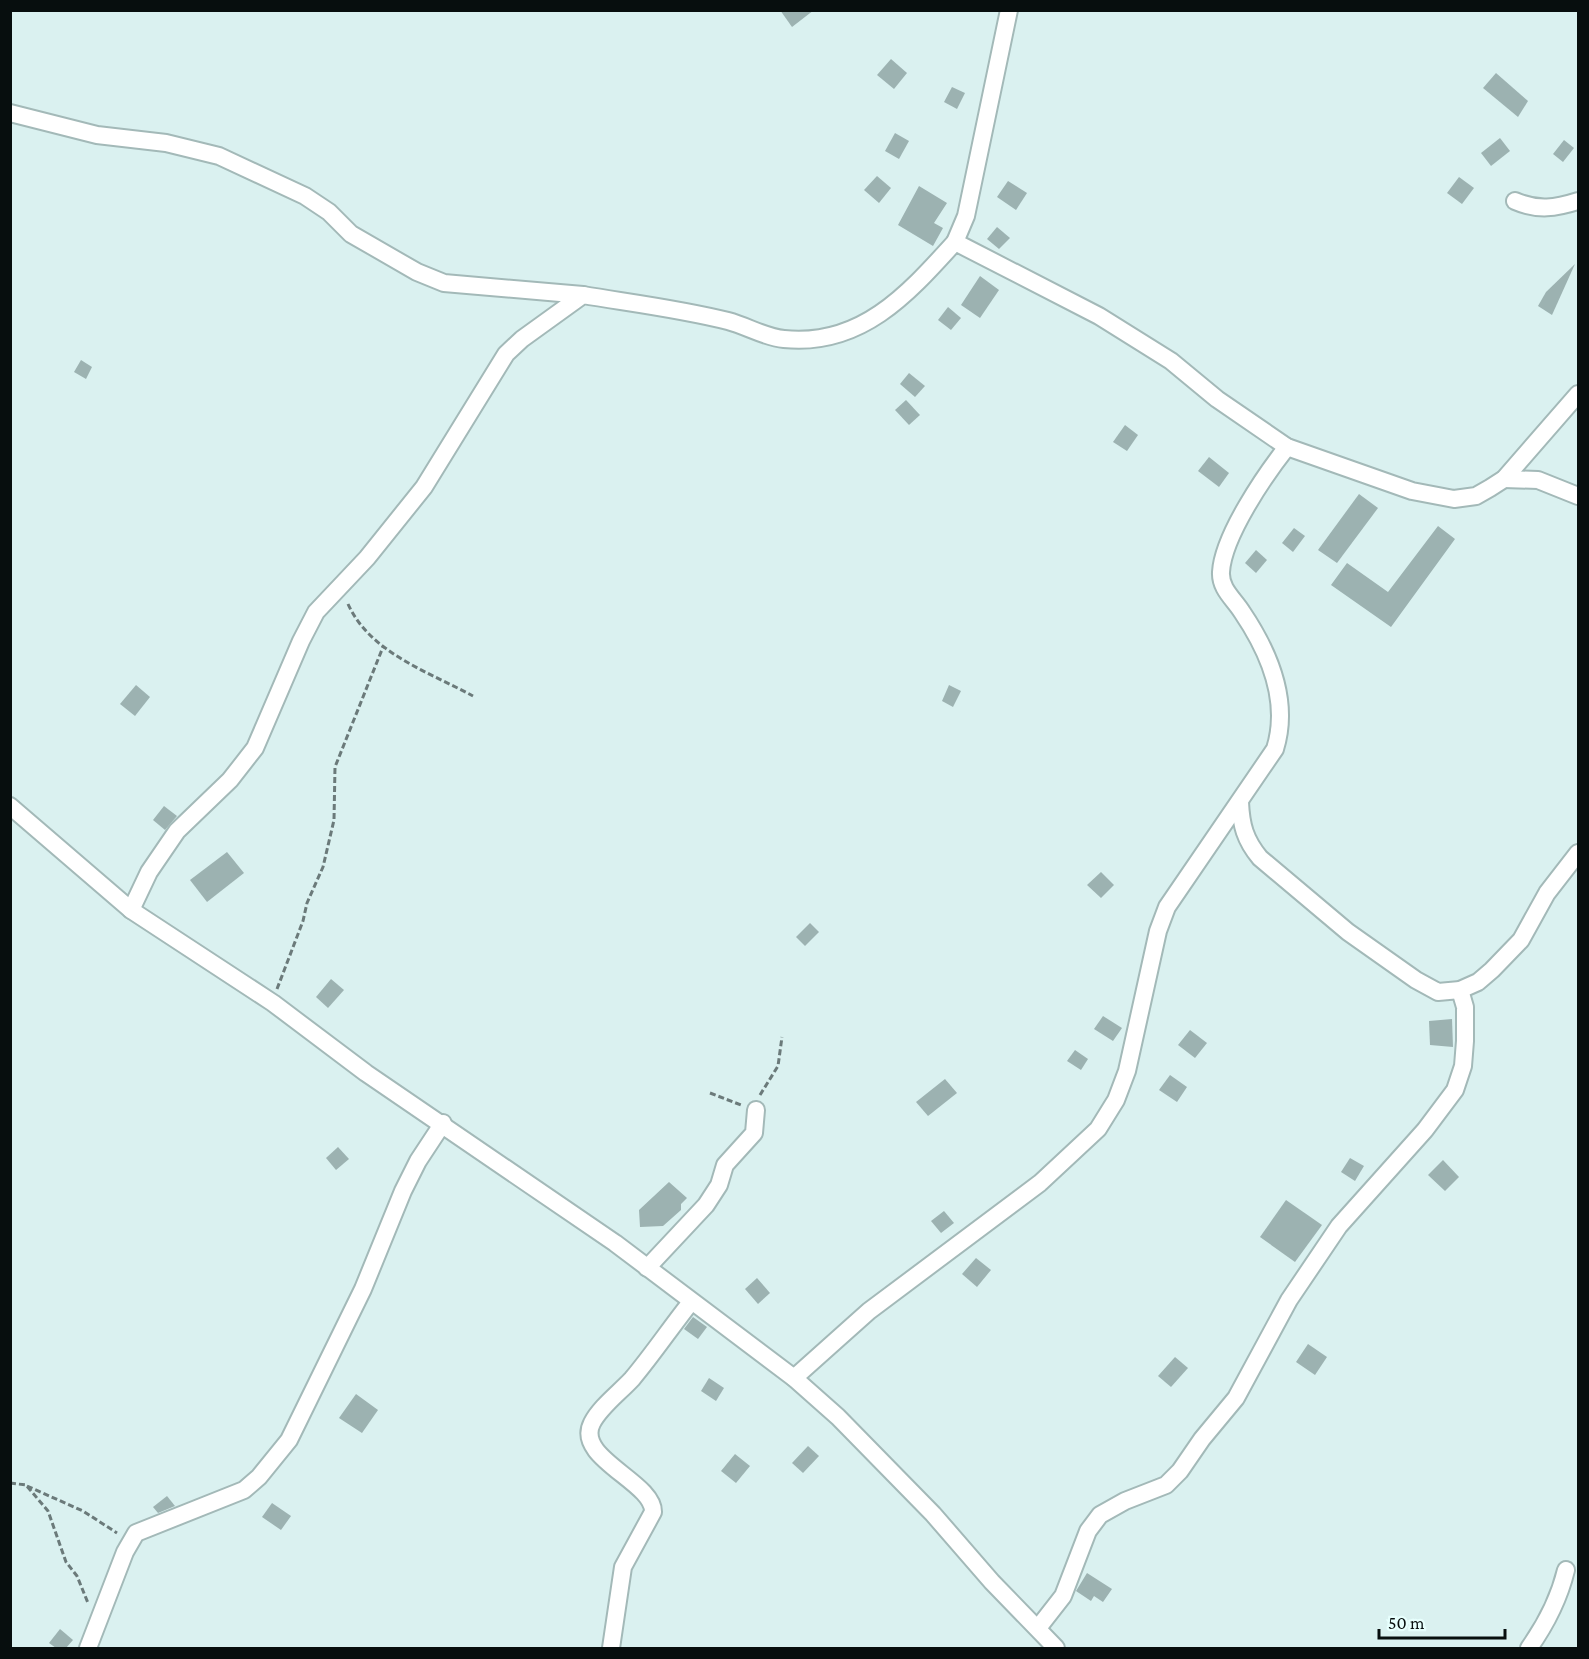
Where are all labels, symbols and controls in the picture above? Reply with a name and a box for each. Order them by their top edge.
scale bar [1379,1602,1505,1640]
text: 50 m [1388,1613,1425,1633]

